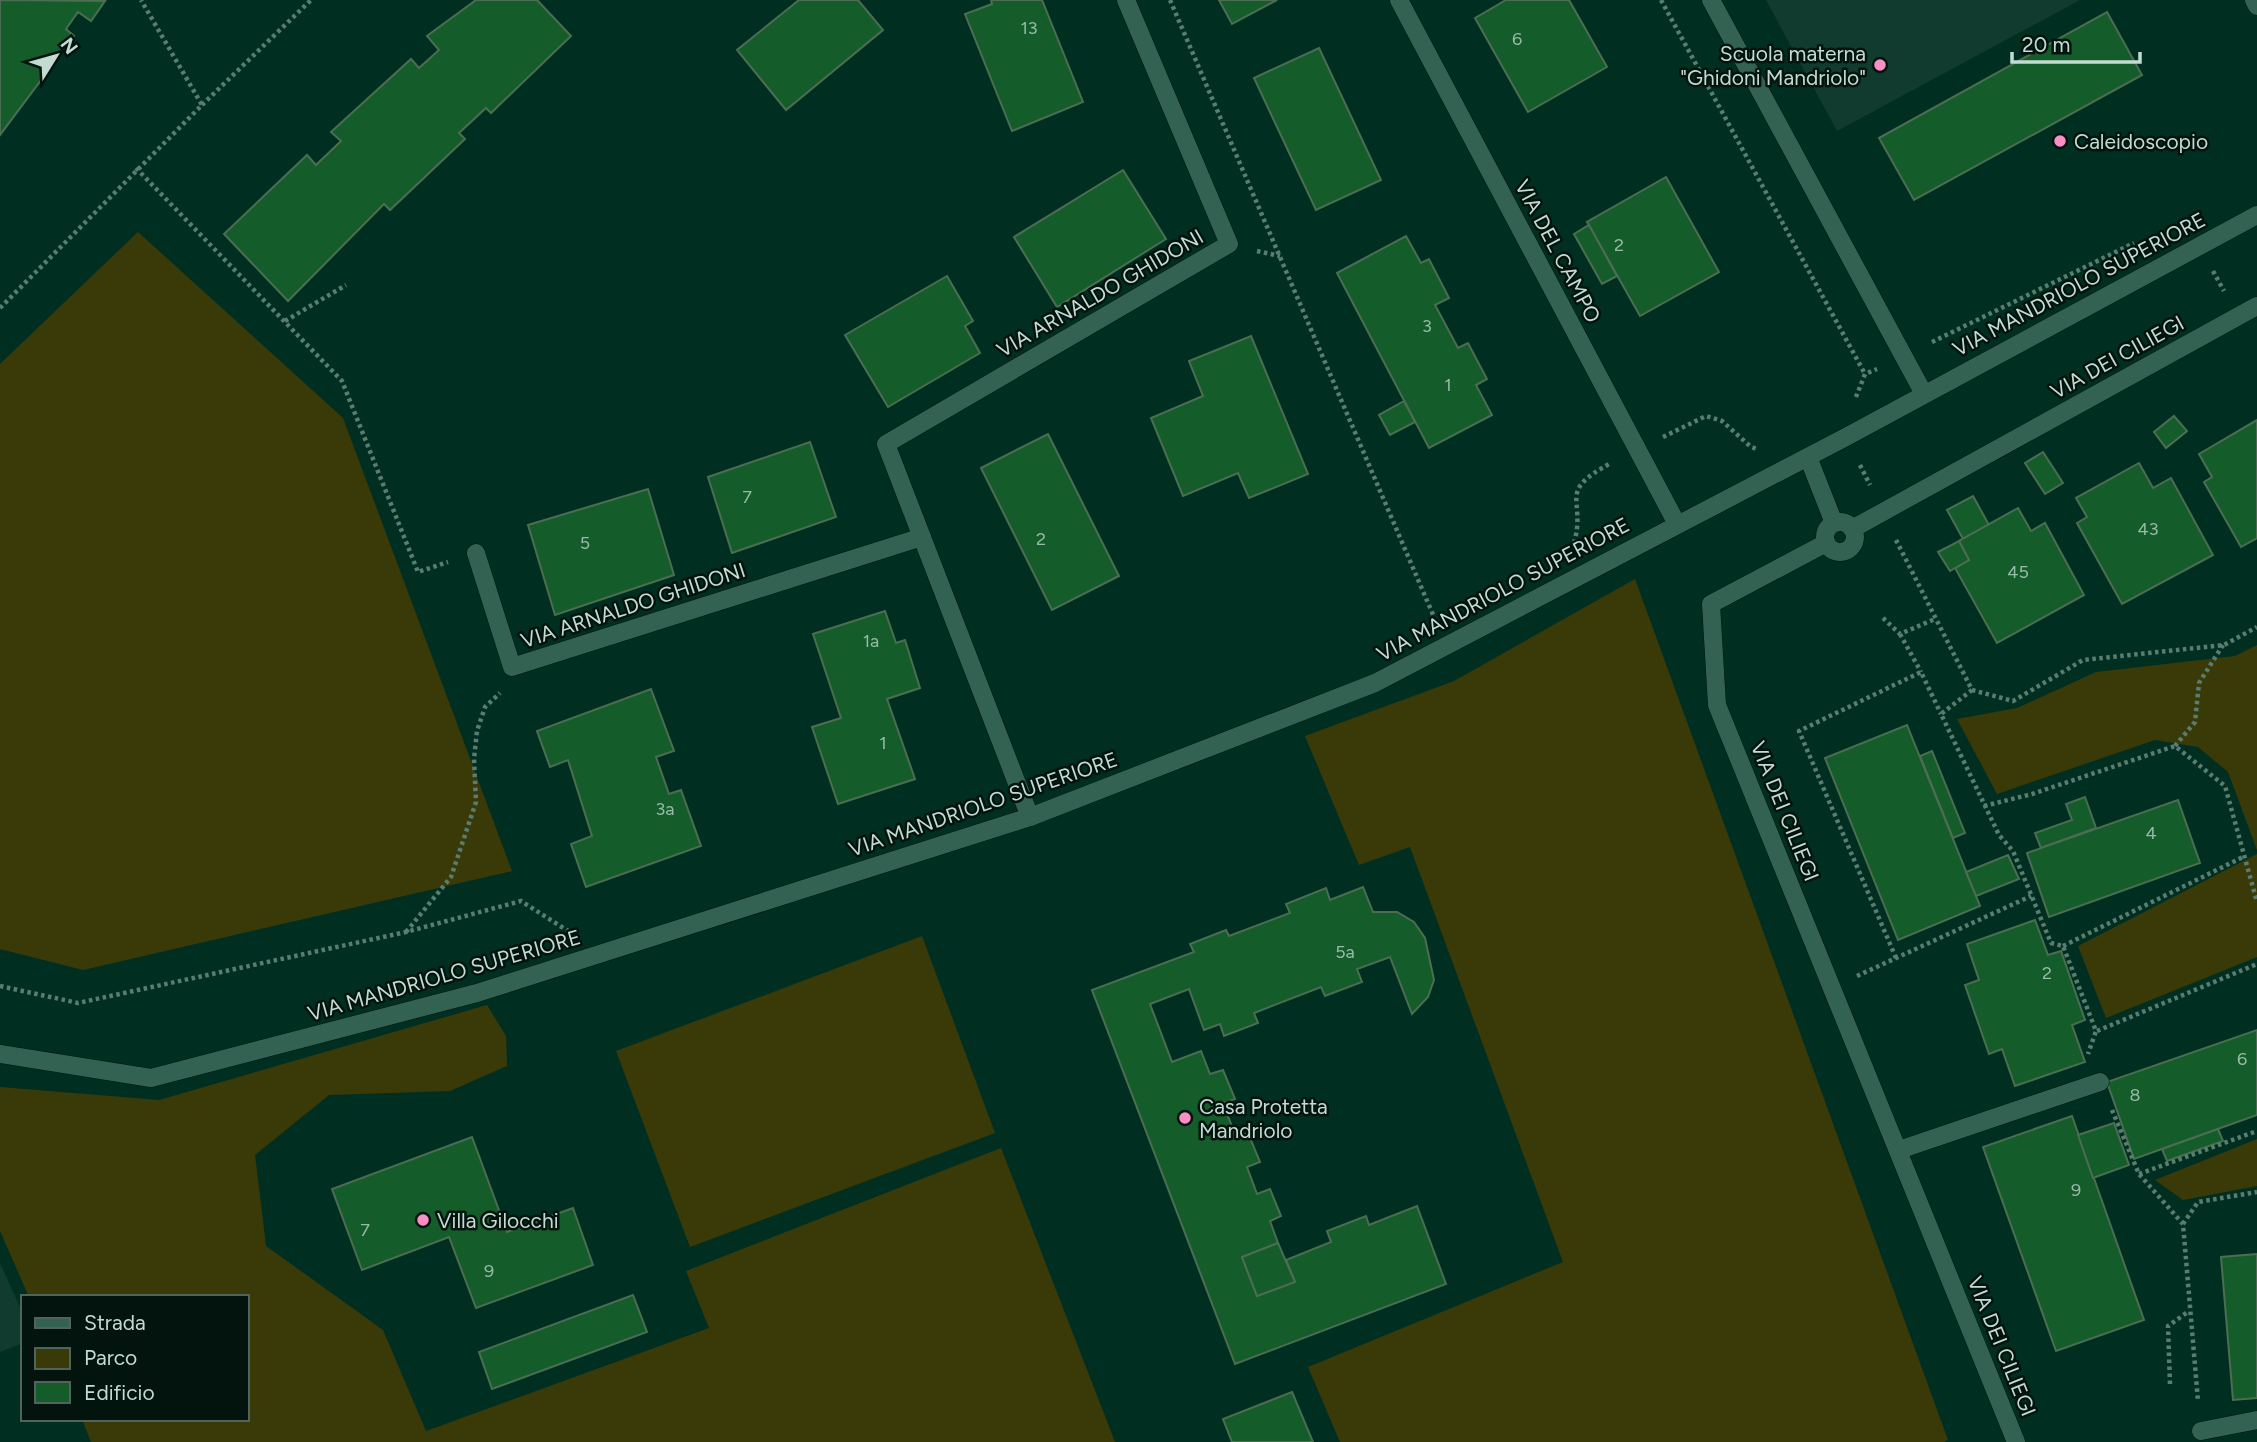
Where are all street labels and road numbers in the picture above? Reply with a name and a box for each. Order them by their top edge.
street label: VIA DEL CAMPO [1510,175,1606,327]
street label: VIA MANDRIOLO SUPERIORE [1948,207,2210,361]
street label: VIA ARNALDO GHIDONI [992,224,1208,362]
street label: VIA DEI CILIEGI [2046,310,2188,404]
street label: VIA MANDRIOLO SUPERIORE [1372,512,1634,666]
street label: VIA ARNALDO GHIDONI [518,557,748,653]
street label: VIA DEI CILIEGI [1746,737,1824,885]
street label: VIA MANDRIOLO SUPERIORE [845,746,1121,862]
street label: VIA MANDRIOLO SUPERIORE [305,924,583,1026]
street label: VIA DEI CILIEGI [1963,1272,2041,1420]

